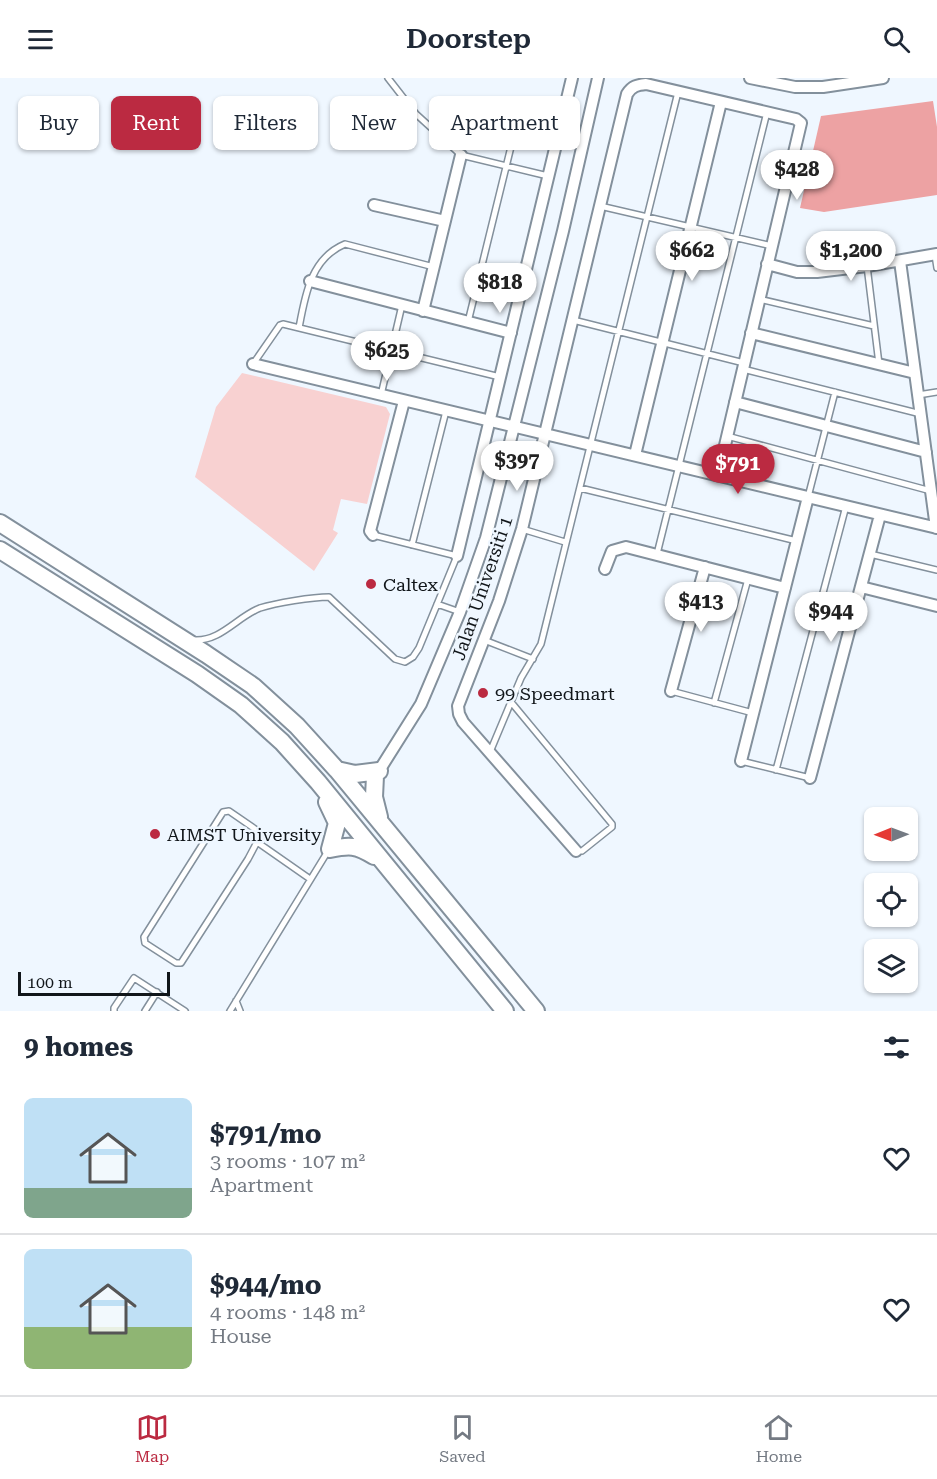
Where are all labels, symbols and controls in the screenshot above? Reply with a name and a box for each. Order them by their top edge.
icon: menu [24,23,57,56]
text: Doorstep [406,23,531,55]
icon: search [880,23,913,56]
chip: Buy [18,96,99,150]
chip: Rent [111,96,201,150]
chip: Filters [213,96,318,150]
chip: New [330,96,417,150]
chip: Apartment [429,96,580,150]
pin: $428 [761,150,833,201]
text: $428 [775,157,819,181]
pin: $662 [656,231,728,282]
pin: $1,200 [802,231,900,282]
text: $662 [670,238,714,262]
text: $1,200 [820,238,882,262]
pin: $818 [464,263,536,314]
text: $818 [478,270,522,294]
pin: $625 [351,331,423,382]
text: $625 [365,338,409,362]
pin: $397 [481,441,553,492]
pin: $791 [702,444,774,495]
text: $397 [495,448,539,472]
text: $791 [716,451,760,475]
street label: Jalan Universiti 1 [447,513,517,663]
place label: Caltex [383,574,438,595]
marker: Caltex [364,577,378,591]
pin: $413 [665,582,737,633]
text: $413 [679,589,723,613]
pin: $944 [795,592,867,643]
text: $944 [809,599,853,623]
place label: 99 Speedmart [495,683,615,704]
marker: 99 Speedmart [476,686,490,700]
north arrow [864,807,918,861]
map controls [864,807,918,993]
place label: AIMST University [167,824,322,845]
marker: AIMST University [148,827,162,841]
button: locate [864,873,918,927]
button: layers [864,939,918,993]
scale bar [18,969,170,996]
text: 100 m [27,973,73,992]
icon: filters [880,1031,913,1064]
text: 9 homes [24,1032,133,1062]
text: $791/mo [210,1119,322,1149]
icon: home [72,1122,144,1194]
icon: heart [880,1142,913,1175]
text: 3 rooms · 107 m² [210,1149,365,1173]
text: Apartment [210,1173,313,1197]
text: $944/mo [210,1270,322,1300]
icon: home [72,1273,144,1345]
icon: heart [880,1293,913,1326]
text: 4 rooms · 148 m² [210,1300,365,1324]
text: House [210,1324,272,1348]
tab: Map [135,1411,169,1466]
tab: Saved [439,1411,486,1466]
tab: Home [756,1411,802,1466]

